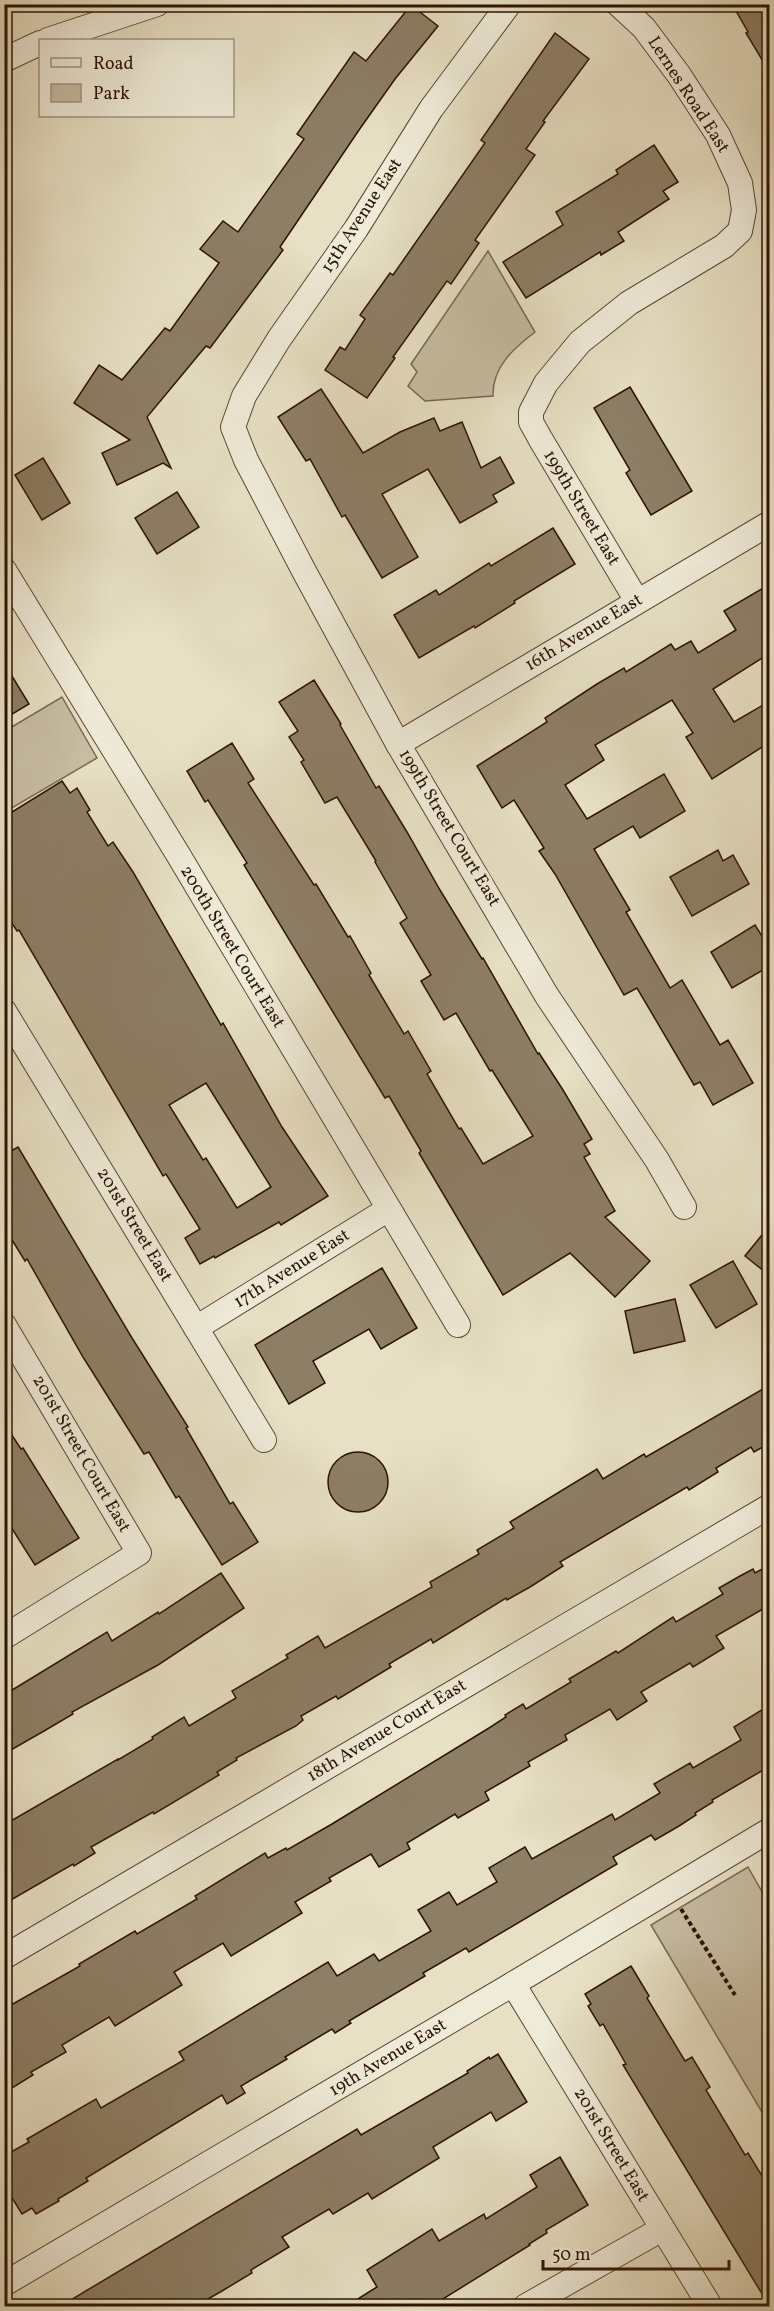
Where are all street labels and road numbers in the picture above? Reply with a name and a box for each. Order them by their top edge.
street label: Lernes Road East [641,32,735,158]
street label: 15th Avenue East [315,154,409,278]
street label: 199th Street East [537,445,625,571]
street label: 16th Avenue East [521,588,647,678]
street label: 199th Street Court East [392,744,506,912]
street label: 200th Street Court East [173,861,291,1033]
street label: 201st Street East [90,1163,178,1287]
street label: 17th Avenue East [229,1223,355,1315]
street label: 201st Street Court East [26,1370,136,1538]
street label: 18th Avenue Court East [303,1673,471,1789]
street label: 19th Avenue East [324,2013,452,2103]
street label: 201st Street East [567,2083,655,2207]

